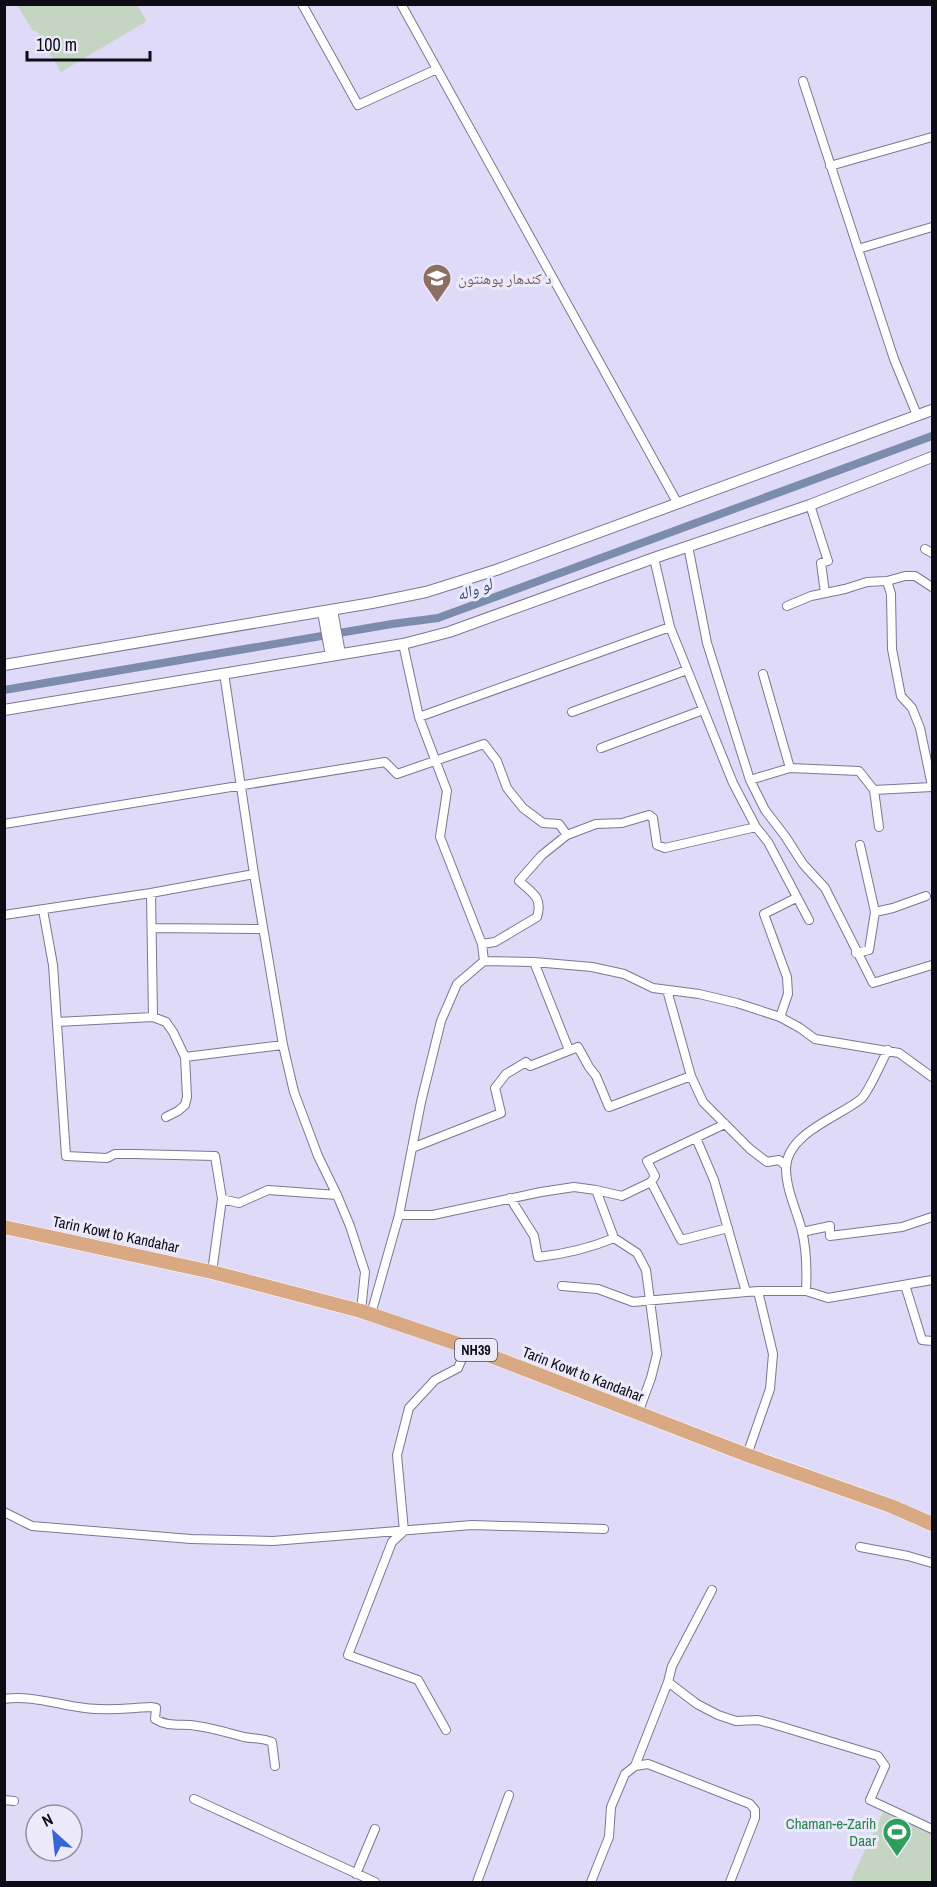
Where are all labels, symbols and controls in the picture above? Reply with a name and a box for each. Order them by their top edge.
scale bar [27,24,150,62]
text: 100 m [36,32,77,57]
school or university icon: د کندهار پوهنتون [421,262,453,304]
place label: د کندهار پوهنتون [458,268,551,289]
water label: لو واله [453,572,496,606]
street label: Tarin Kowt to Kandahar [51,1210,181,1258]
road number: NH39 [455,1339,497,1361]
street label: Tarin Kowt to Kandahar [519,1341,647,1407]
north arrow [24,1803,84,1863]
text: N [38,1808,56,1832]
place label: Chaman-e-Zarih Daar [786,1813,876,1851]
sports icon: Chaman-e-Zarih Daar [881,1816,913,1858]

